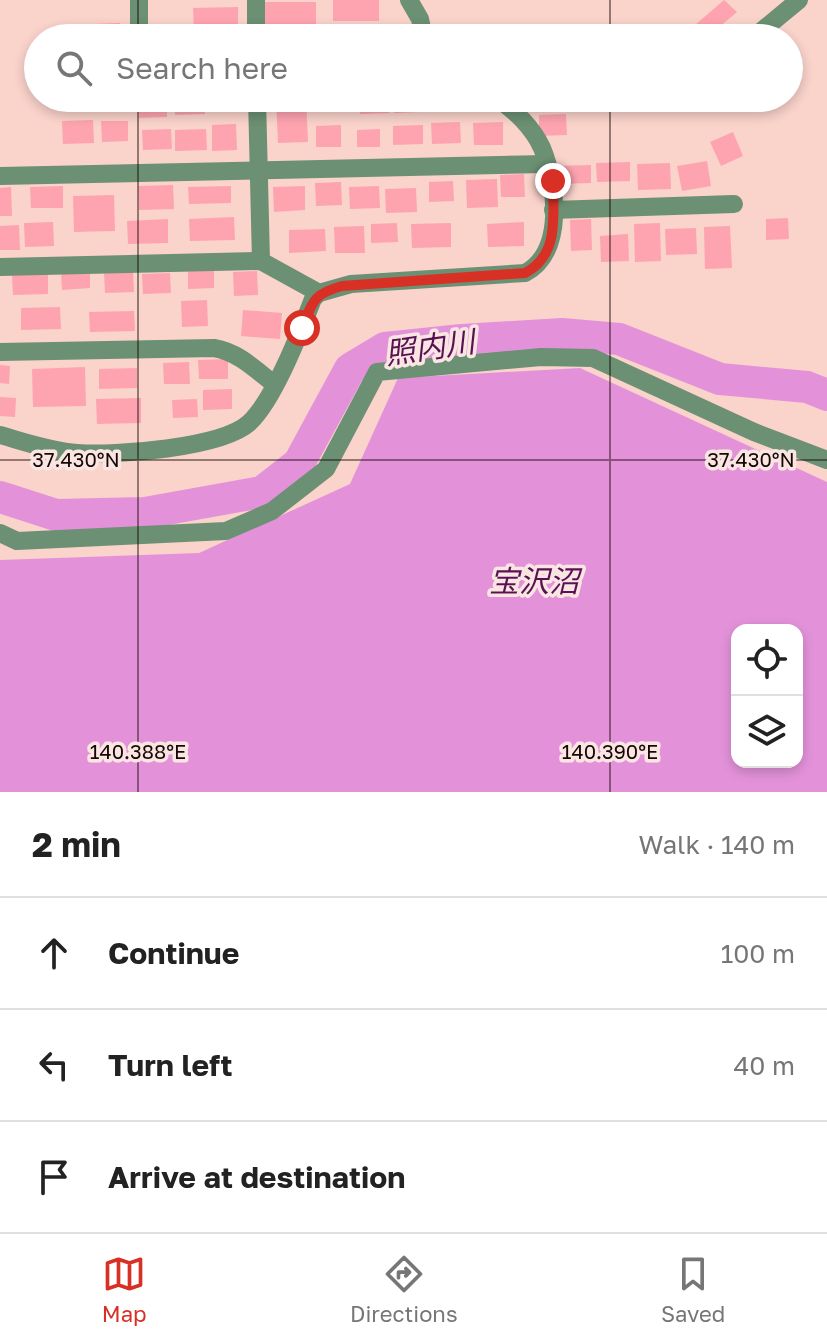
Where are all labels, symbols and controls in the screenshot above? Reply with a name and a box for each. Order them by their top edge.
search box [24,24,803,112]
icon: search [52,46,96,90]
text: Search here [116,50,288,86]
route end [535,163,571,199]
route start [284,310,320,346]
water label: 照内川 [383,323,480,371]
text: 37.430°N [32,447,120,471]
text: 37.430°N [707,447,795,471]
water label: 宝沢沼 [489,563,583,599]
map controls [731,624,803,768]
button: locate [731,624,803,696]
button: layers [731,696,803,768]
text: 140.388°E [90,739,186,763]
text: 140.390°E [562,739,658,763]
text: 2 min [32,824,121,864]
text: Walk · 140 m [638,829,795,860]
icon: ahead [32,931,76,975]
text: Continue [108,935,239,971]
text: 100 m [721,938,795,969]
icon: left [32,1043,76,1087]
text: Turn left [108,1047,233,1083]
text: 40 m [734,1050,795,1081]
icon: arrive [32,1155,76,1199]
text: Arrive at destination [108,1159,405,1195]
tab: Map [102,1252,147,1327]
tab: Directions [350,1252,458,1327]
tab: Saved [661,1252,725,1327]

